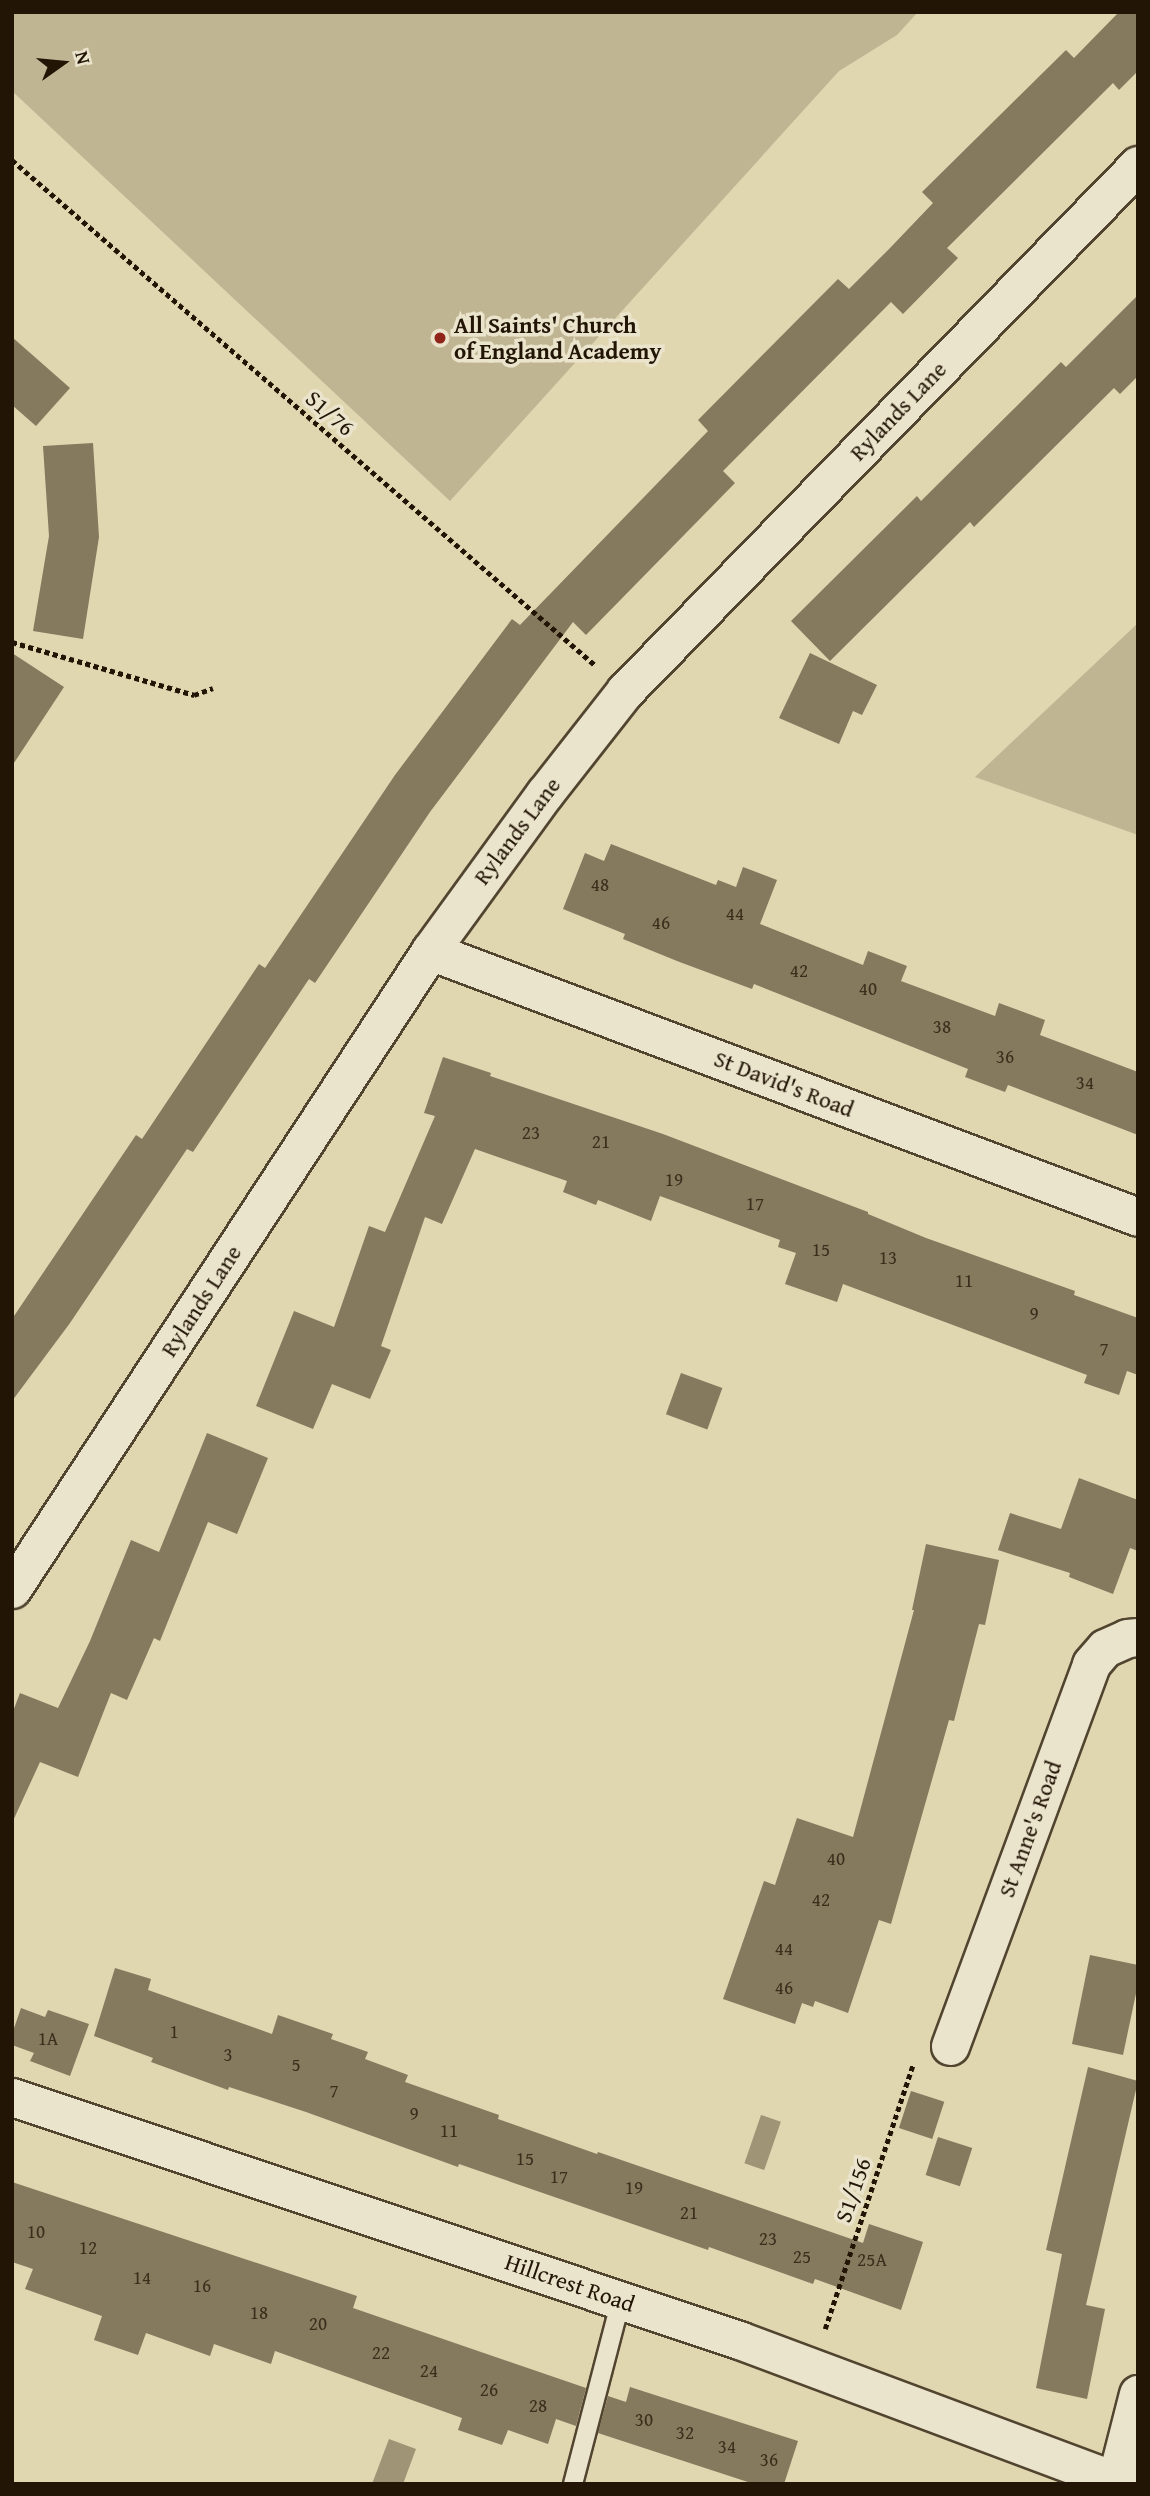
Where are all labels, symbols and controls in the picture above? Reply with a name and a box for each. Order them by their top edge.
north arrow [28,28,98,98]
text: N [68,48,98,67]
place label: All Saints' Church of England Academy [454,311,661,365]
marker: All Saints' Church of England Academy [432,330,448,346]
street label: Rylands Lane [844,356,952,466]
street label: S1/76 [300,384,360,442]
street label: Rylands Lane [468,772,566,890]
house number: 48 [591,874,609,896]
house number: 44 [726,903,744,925]
house number: 46 [652,912,670,934]
house number: 42 [790,960,808,982]
house number: 40 [859,978,877,1000]
house number: 38 [933,1016,951,1038]
street label: St David's Road [710,1045,858,1123]
house number: 36 [996,1046,1014,1068]
house number: 34 [1076,1072,1094,1094]
house number: 23 [522,1122,540,1144]
house number: 21 [592,1131,610,1153]
house number: 19 [665,1169,683,1191]
house number: 17 [746,1193,764,1215]
house number: 15 [812,1239,830,1261]
street label: Rylands Lane [155,1240,247,1362]
house number: 13 [879,1247,897,1269]
house number: 11 [955,1270,973,1292]
house number: 9 [1029,1303,1039,1325]
house number: 7 [1099,1338,1109,1360]
street label: St Anne's Road [993,1757,1067,1901]
house number: 40 [827,1848,845,1870]
house number: 42 [812,1889,830,1911]
house number: 44 [775,1938,793,1960]
house number: 46 [775,1977,793,1999]
house number: 1 [169,2021,179,2043]
house number: 1A [38,2028,58,2050]
house number: 3 [223,2044,233,2066]
house number: 5 [291,2054,301,2076]
house number: 7 [329,2080,339,2102]
house number: 9 [409,2103,419,2125]
house number: 11 [440,2120,458,2142]
house number: 15 [516,2148,534,2170]
street label: S1/156 [829,2154,877,2226]
house number: 17 [550,2166,568,2188]
house number: 19 [625,2177,643,2199]
house number: 21 [680,2202,698,2224]
house number: 10 [27,2221,45,2243]
house number: 23 [759,2228,777,2250]
house number: 12 [79,2237,97,2259]
house number: 25 [793,2246,811,2268]
street label: Hillcrest Road [502,2248,638,2318]
house number: 25A [857,2249,887,2271]
house number: 14 [133,2267,151,2289]
house number: 16 [193,2275,211,2297]
house number: 18 [250,2302,268,2324]
house number: 20 [309,2313,327,2335]
house number: 22 [372,2342,390,2364]
house number: 24 [420,2360,438,2382]
house number: 26 [480,2379,498,2401]
house number: 28 [529,2395,547,2417]
house number: 30 [635,2409,653,2431]
house number: 32 [676,2422,694,2444]
house number: 34 [718,2436,736,2458]
house number: 36 [760,2449,778,2471]

